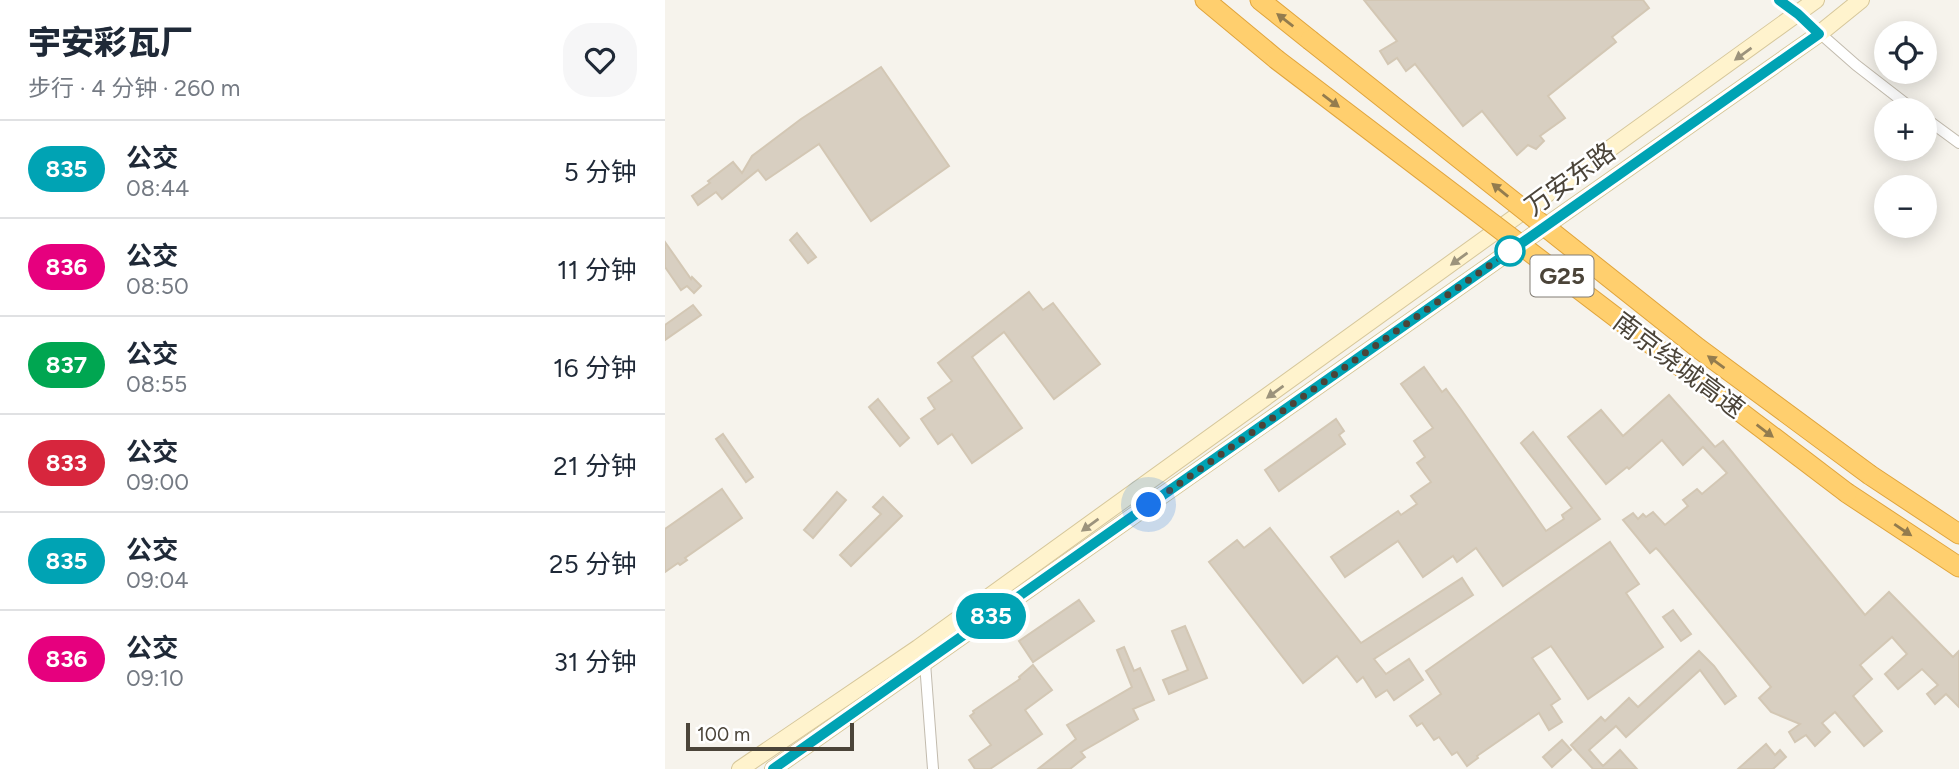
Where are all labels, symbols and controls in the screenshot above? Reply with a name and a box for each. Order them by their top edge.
one-way arrow [1277,12,1295,27]
map controls [1874,21,1937,238]
button: locate [1874,21,1937,84]
text: 宇安彩瓦厂 [28,23,193,62]
button: heart [563,23,637,97]
one-way arrow [1734,47,1752,61]
text: 步行 · 4 分钟 · 260 m [28,74,240,102]
one-way arrow [1321,93,1339,108]
button: + [1874,98,1937,161]
street label: 万安东路 [1519,135,1621,223]
text: 公交 [126,142,178,174]
text: 835 [46,154,87,183]
text: 5 分钟 [564,156,637,188]
text: 08:44 [126,174,189,202]
button: − [1874,175,1937,238]
one-way arrow [1491,183,1509,198]
unlabelled marker [1495,236,1525,266]
text: 公交 [126,240,178,272]
one-way arrow [1450,251,1468,265]
text: 836 [46,252,87,281]
text: 11 分钟 [557,254,637,286]
road number: G25 [1531,256,1593,296]
text: 08:50 [126,272,189,300]
street label: 南京绕城高速 [1607,305,1751,425]
text: 公交 [126,338,178,370]
text: 837 [46,350,87,379]
text: 16 分钟 [553,352,637,384]
one-way arrow [1707,355,1725,369]
text: 08:55 [126,370,187,398]
one-way arrow [1266,384,1284,399]
one-way arrow [1756,423,1774,438]
text: 公交 [126,436,178,468]
text: 833 [46,448,87,477]
text: 21 分钟 [553,450,637,482]
text: 09:00 [126,468,189,496]
your location [1131,487,1166,522]
one-way arrow [1081,517,1099,531]
one-way arrow [1894,523,1912,537]
text: 公交 [126,534,178,566]
text: 835 [46,546,87,575]
text: 25 分钟 [549,548,637,580]
text: 09:04 [126,566,189,594]
line badge: 835 [951,593,1031,639]
text: 835 [970,601,1012,630]
text: 公交 [126,632,178,664]
text: 836 [46,644,87,673]
text: 31 分钟 [554,646,637,678]
text: 09:10 [126,664,184,692]
scale bar [686,720,854,752]
text: 100 m [697,723,750,746]

